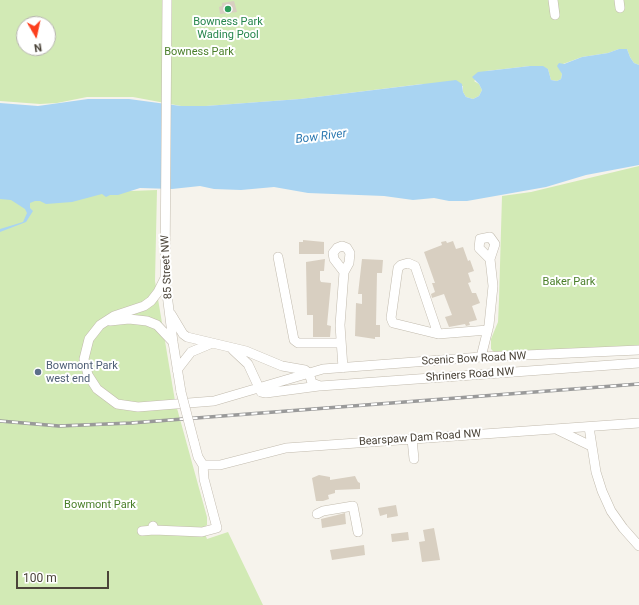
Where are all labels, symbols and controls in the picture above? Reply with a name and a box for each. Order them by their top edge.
marker: Bowness Park Wading Pool [223,4,233,14]
place label: Bowness Park Wading Pool [193,15,263,41]
north arrow [16,16,56,56]
text: N [33,40,43,54]
park label: Bowness Park [164,45,234,59]
water label: Bow River [295,127,347,147]
street label: 85 Street NW [159,234,175,300]
park label: Baker Park [543,275,595,289]
street label: Scenic Bow Road NW [421,350,527,368]
place label: Bowmont Park west end [46,359,118,385]
street label: Shriners Road NW [425,365,515,385]
marker: Bowmont Park west end [33,367,43,377]
street label: Bearspaw Dam Road NW [358,427,482,449]
park label: Bowmont Park [64,498,136,512]
scale bar [18,563,111,589]
text: 100 m [23,571,57,585]

